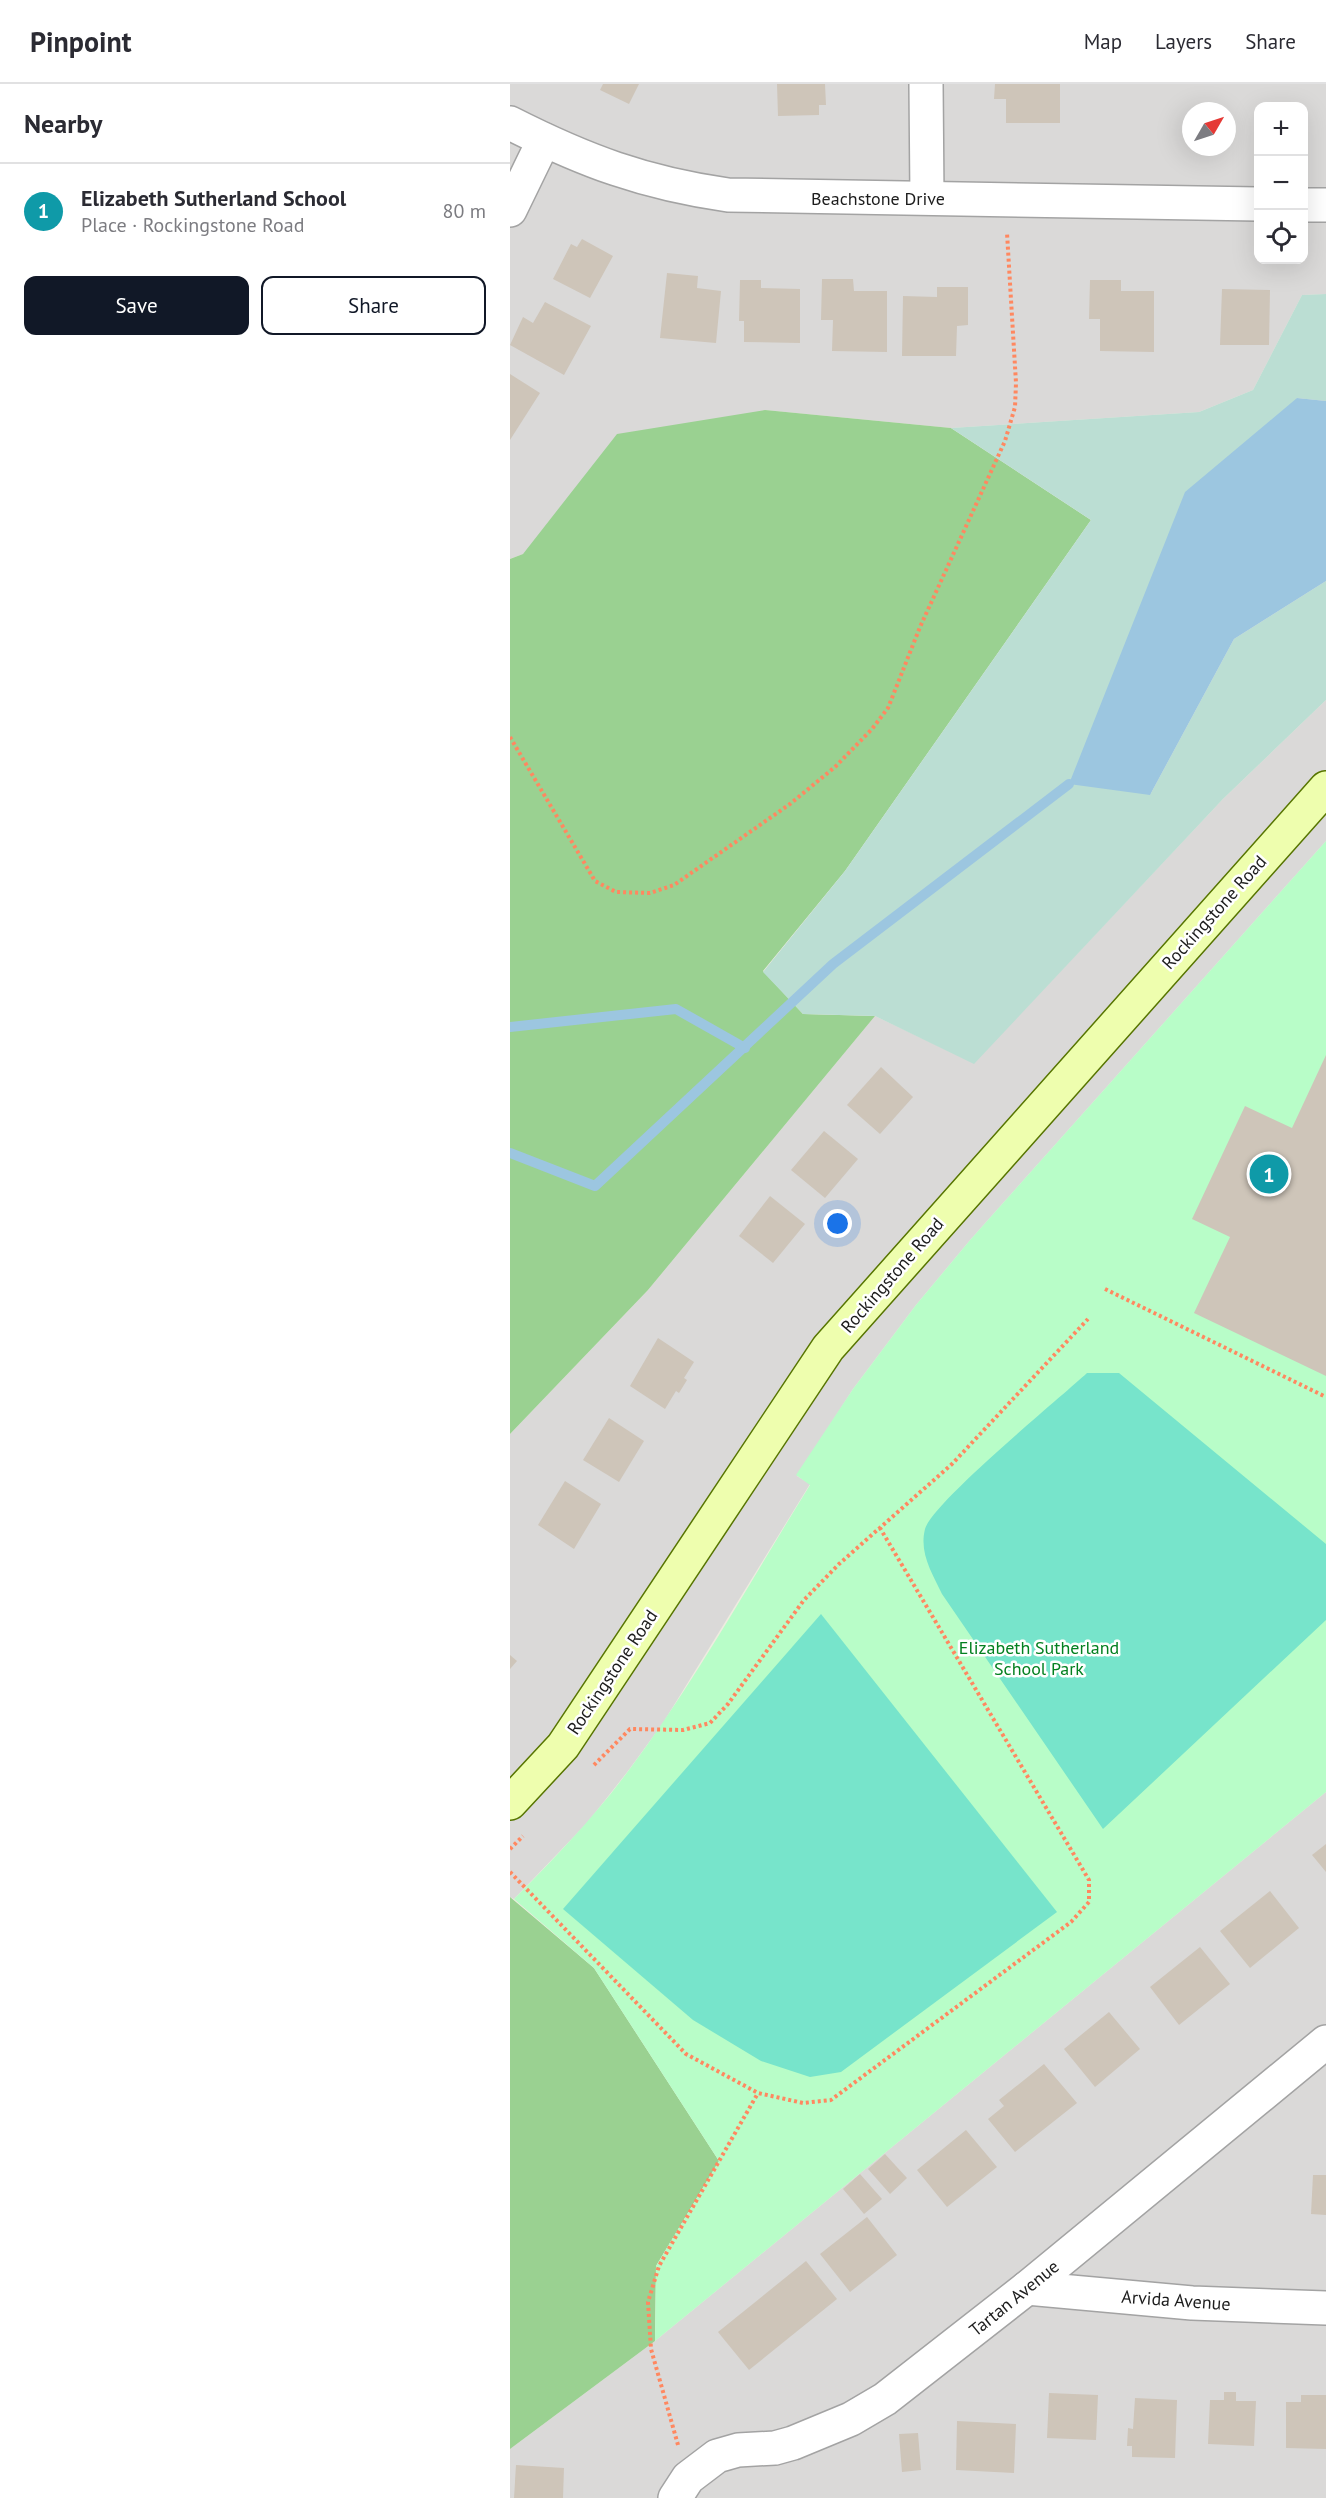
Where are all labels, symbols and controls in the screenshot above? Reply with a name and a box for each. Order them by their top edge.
text: Pinpoint [30,23,132,60]
text: Map [1084,28,1122,55]
text: Layers [1155,28,1212,55]
text: Share [1245,28,1296,55]
north arrow [1182,102,1236,156]
map controls [1254,102,1308,264]
button: + [1254,102,1308,156]
text: Nearby [24,107,102,140]
button: − [1254,156,1308,210]
text: Elizabeth Sutherland School [81,184,346,212]
street label: Beachstone Drive [811,187,945,210]
text: 1 [38,198,49,224]
text: 80 m [443,198,486,224]
button: locate [1254,210,1308,264]
text: Place · Rockingstone Road [81,212,304,238]
button: Save [24,276,249,335]
button: Share [261,276,486,335]
street label: Rockingstone Road [1157,850,1271,974]
pin: 1 [1250,1152,1288,1196]
your location [823,1209,852,1238]
street label: Rockingstone Road [836,1213,948,1337]
street label: Rockingstone Road [562,1605,662,1739]
park label: Elizabeth Sutherland School Park [959,1636,1119,1680]
street label: Tartan Avenue [964,2255,1064,2341]
street label: Arvida Avenue [1121,2285,1231,2315]

